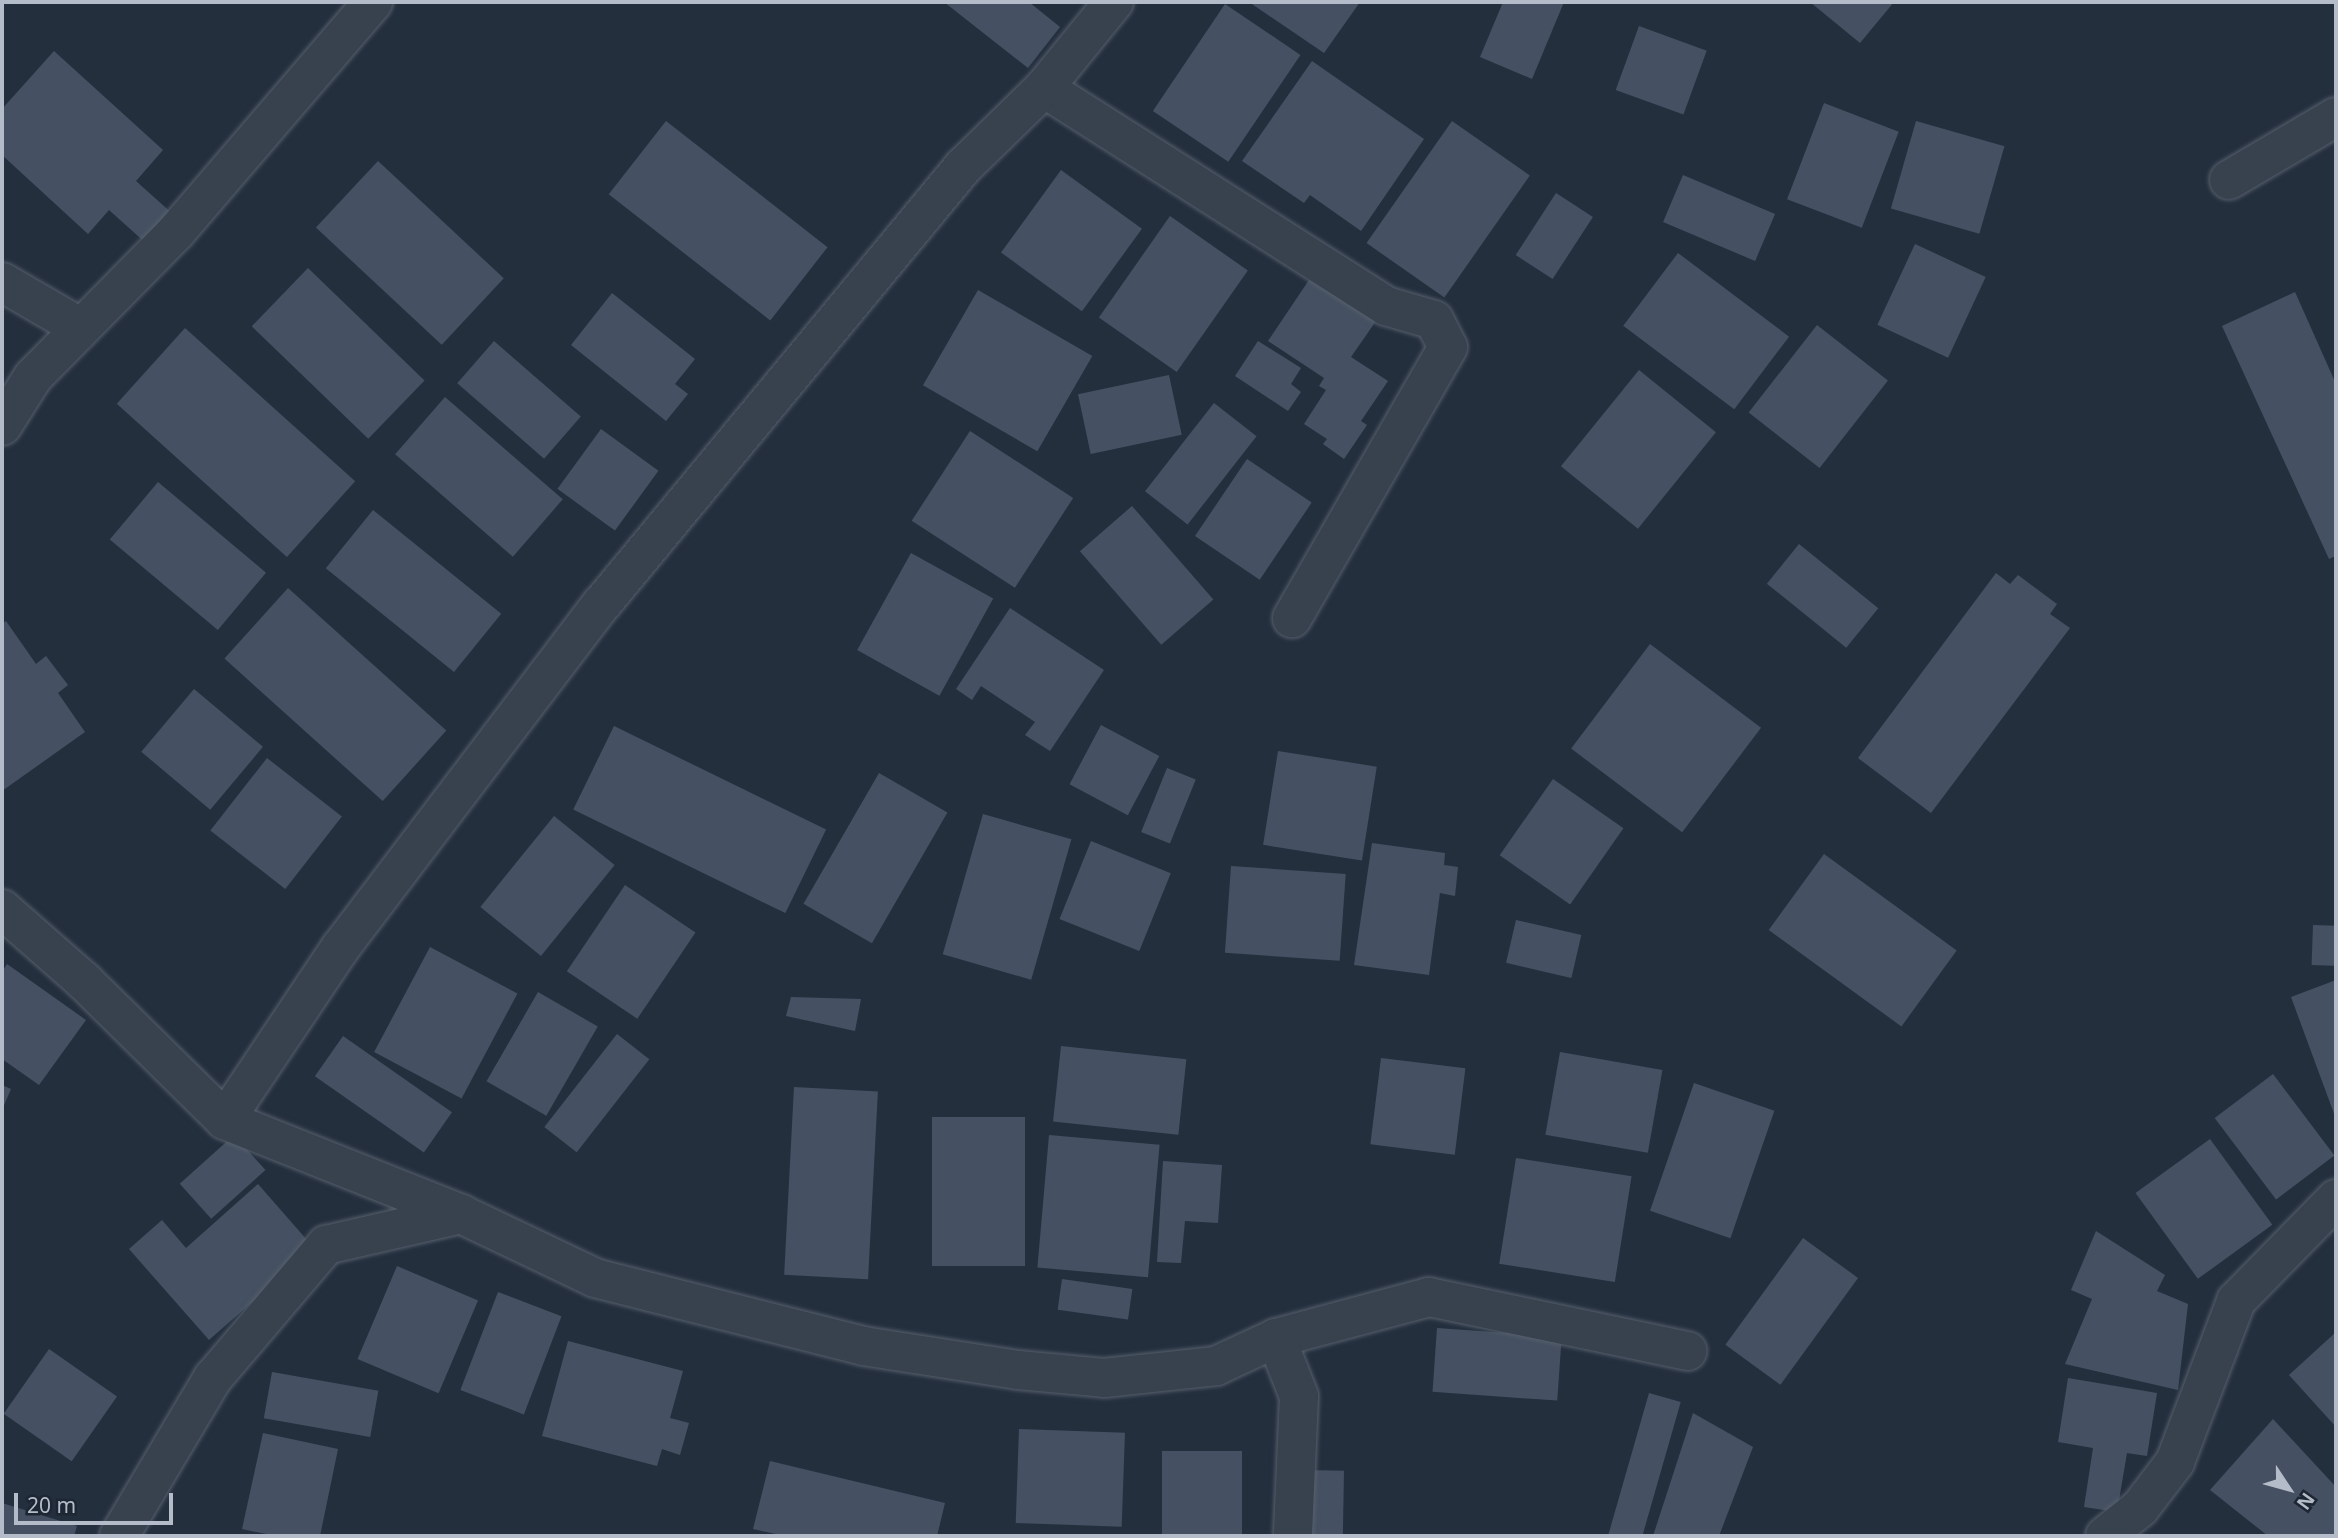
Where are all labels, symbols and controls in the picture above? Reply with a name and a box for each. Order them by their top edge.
north arrow [2254,1454,2324,1524]
scale bar [18,1478,177,1522]
text: N [2291,1487,2321,1515]
text: 20 m [27,1491,76,1519]

